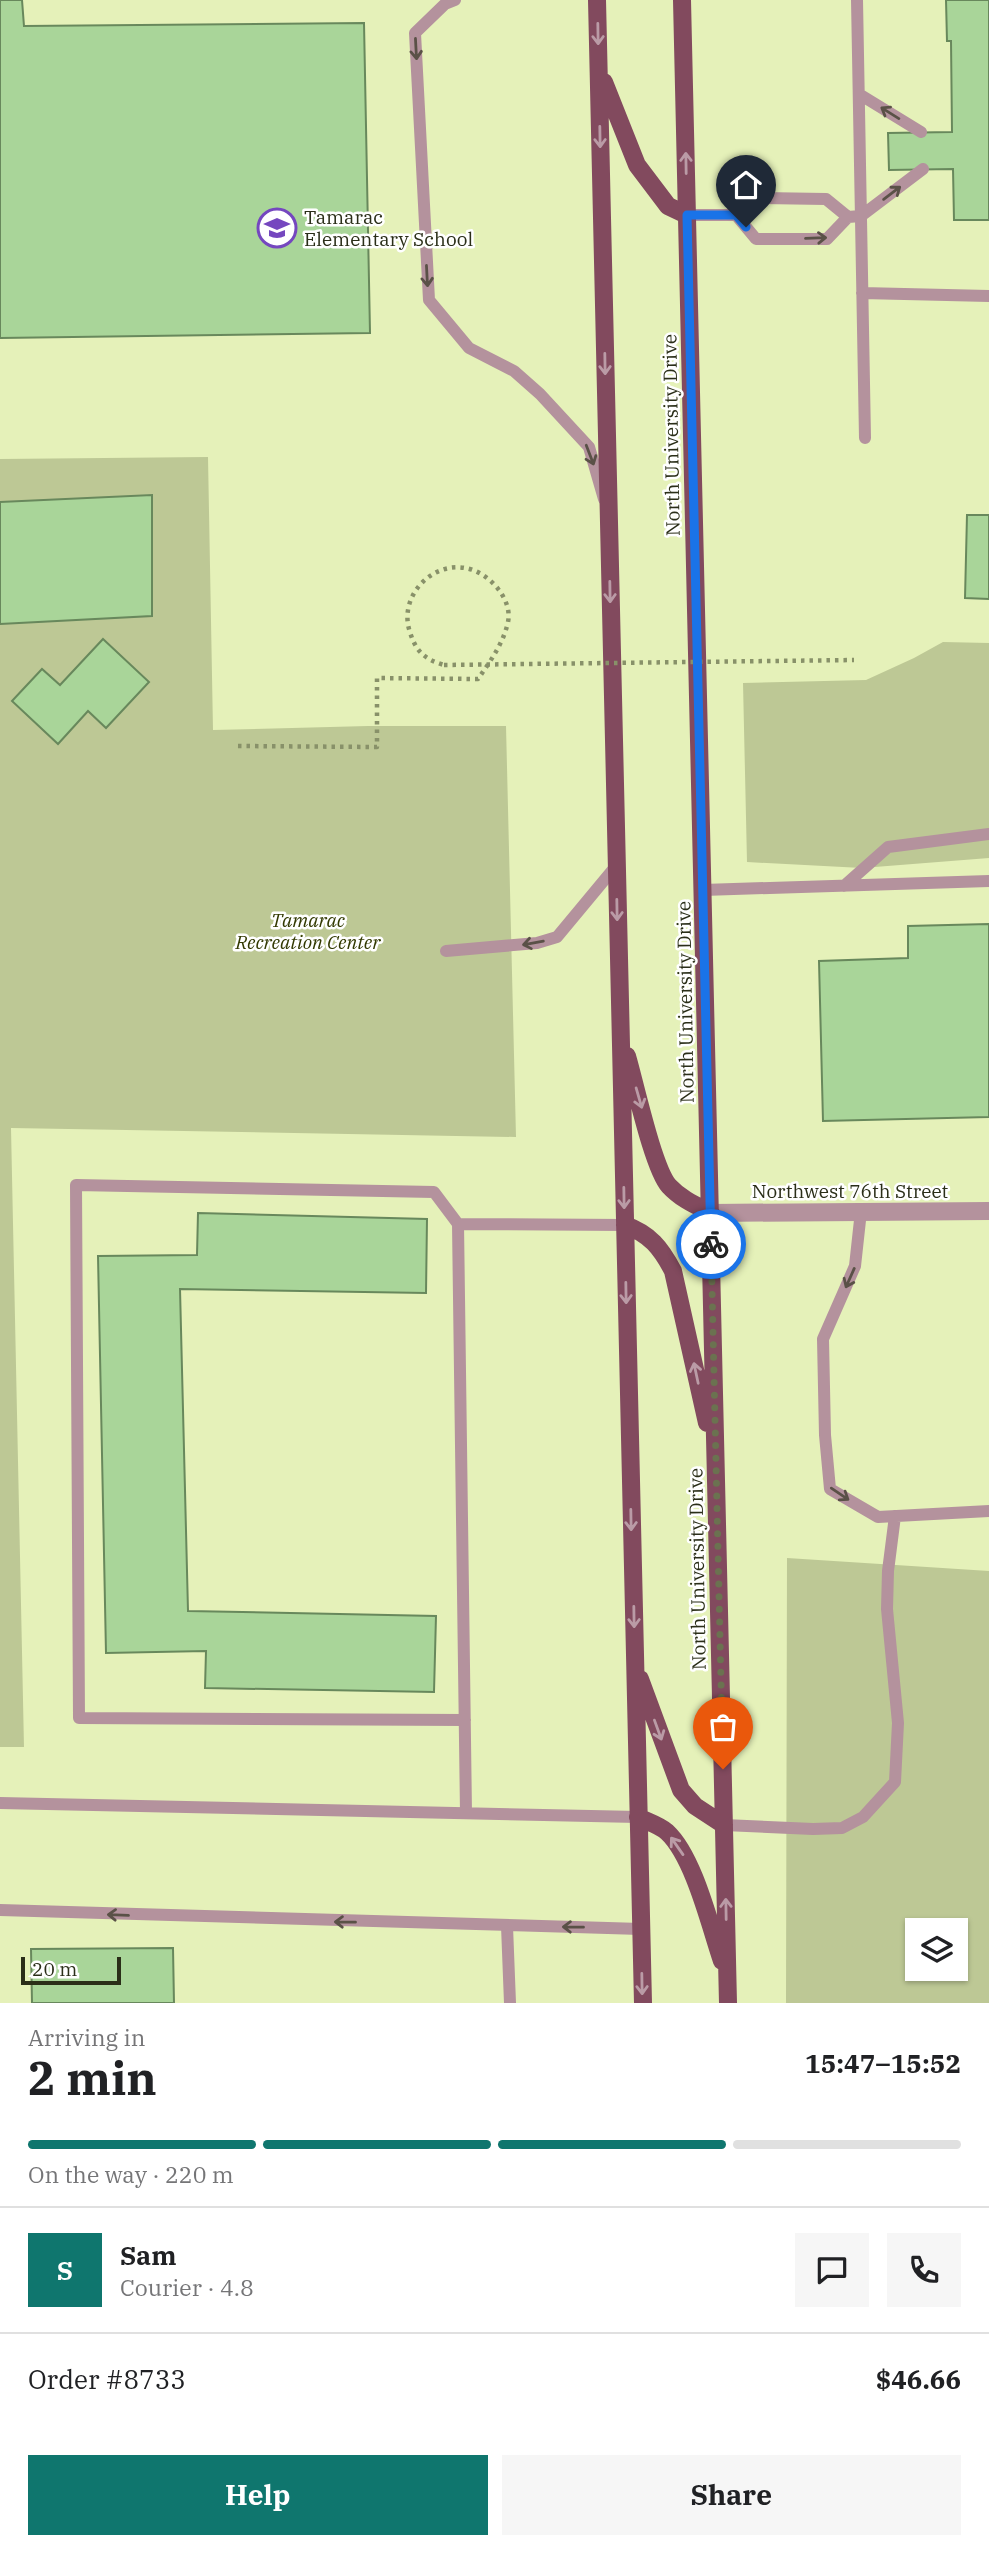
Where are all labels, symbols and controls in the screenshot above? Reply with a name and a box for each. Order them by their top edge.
one-way arrow [591,23,604,46]
one-way arrow [409,37,422,60]
one-way arrow [880,106,900,120]
one-way arrow [593,125,607,148]
one-way arrow [679,152,693,175]
pin [716,155,776,227]
icon: home [727,166,765,204]
one-way arrow [882,185,900,200]
place label: Tamarac Elementary School [304,205,474,251]
school or university icon: Tamarac Elementary School [256,207,298,249]
one-way arrow [804,232,827,245]
one-way arrow [421,264,434,287]
street label: North University Drive [657,334,685,536]
one-way arrow [598,352,612,375]
one-way arrow [585,444,597,465]
one-way arrow [603,580,617,603]
one-way arrow [611,898,624,921]
street label: North University Drive [671,901,699,1103]
park label: Tamarac Recreation Center [234,908,381,954]
one-way arrow [522,936,545,950]
one-way arrow [633,1086,646,1108]
street label: Northwest 76th Street [752,1179,949,1203]
one-way arrow [617,1187,631,1210]
courier [676,1209,746,1279]
icon: bike [692,1225,730,1263]
one-way arrow [843,1267,856,1289]
one-way arrow [620,1281,633,1304]
one-way arrow [689,1362,703,1385]
street label: North University Drive [683,1468,711,1670]
one-way arrow [830,1487,849,1502]
one-way arrow [625,1509,638,1532]
one-way arrow [627,1605,640,1628]
pin [693,1697,753,1769]
icon: bag [704,1708,742,1746]
one-way arrow [653,1719,665,1741]
one-way arrow [670,1837,684,1856]
one-way arrow [719,1898,733,1921]
one-way arrow [107,1908,130,1921]
one-way arrow [334,1915,357,1928]
map controls [905,1918,968,1981]
button: layers [905,1918,968,1981]
one-way arrow [561,1921,584,1934]
scale bar [21,1954,121,1986]
text: 20 m [32,1957,77,1981]
one-way arrow [635,1972,649,1995]
text: Arriving in [28,2022,145,2052]
text: 15:47–15:52 [805,2046,961,2080]
text: 2 min [28,2048,157,2108]
text: On the way · 220 m [28,2159,234,2189]
button: chat [795,2233,869,2307]
button: phone [887,2233,961,2307]
text: Sam [120,2238,176,2272]
text: S [57,2253,73,2287]
text: Courier · 4.8 [120,2272,254,2302]
text: Order #8733 [28,2362,186,2396]
text: $46.66 [876,2362,961,2396]
button: Help [28,2455,488,2535]
button: Share [502,2455,961,2535]

